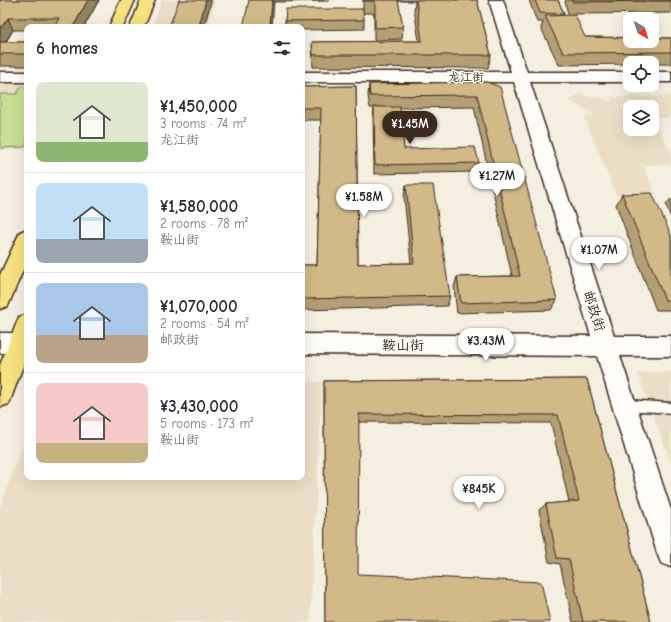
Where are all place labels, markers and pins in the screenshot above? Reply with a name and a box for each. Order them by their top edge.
pin: ¥1.45M [377,111,443,145]
pin: ¥1.27M [464,163,530,197]
pin: ¥1.58M [331,184,397,218]
pin: ¥1.07M [566,237,632,271]
pin: ¥3.43M [453,328,519,362]
pin: ¥845K [451,476,507,510]

